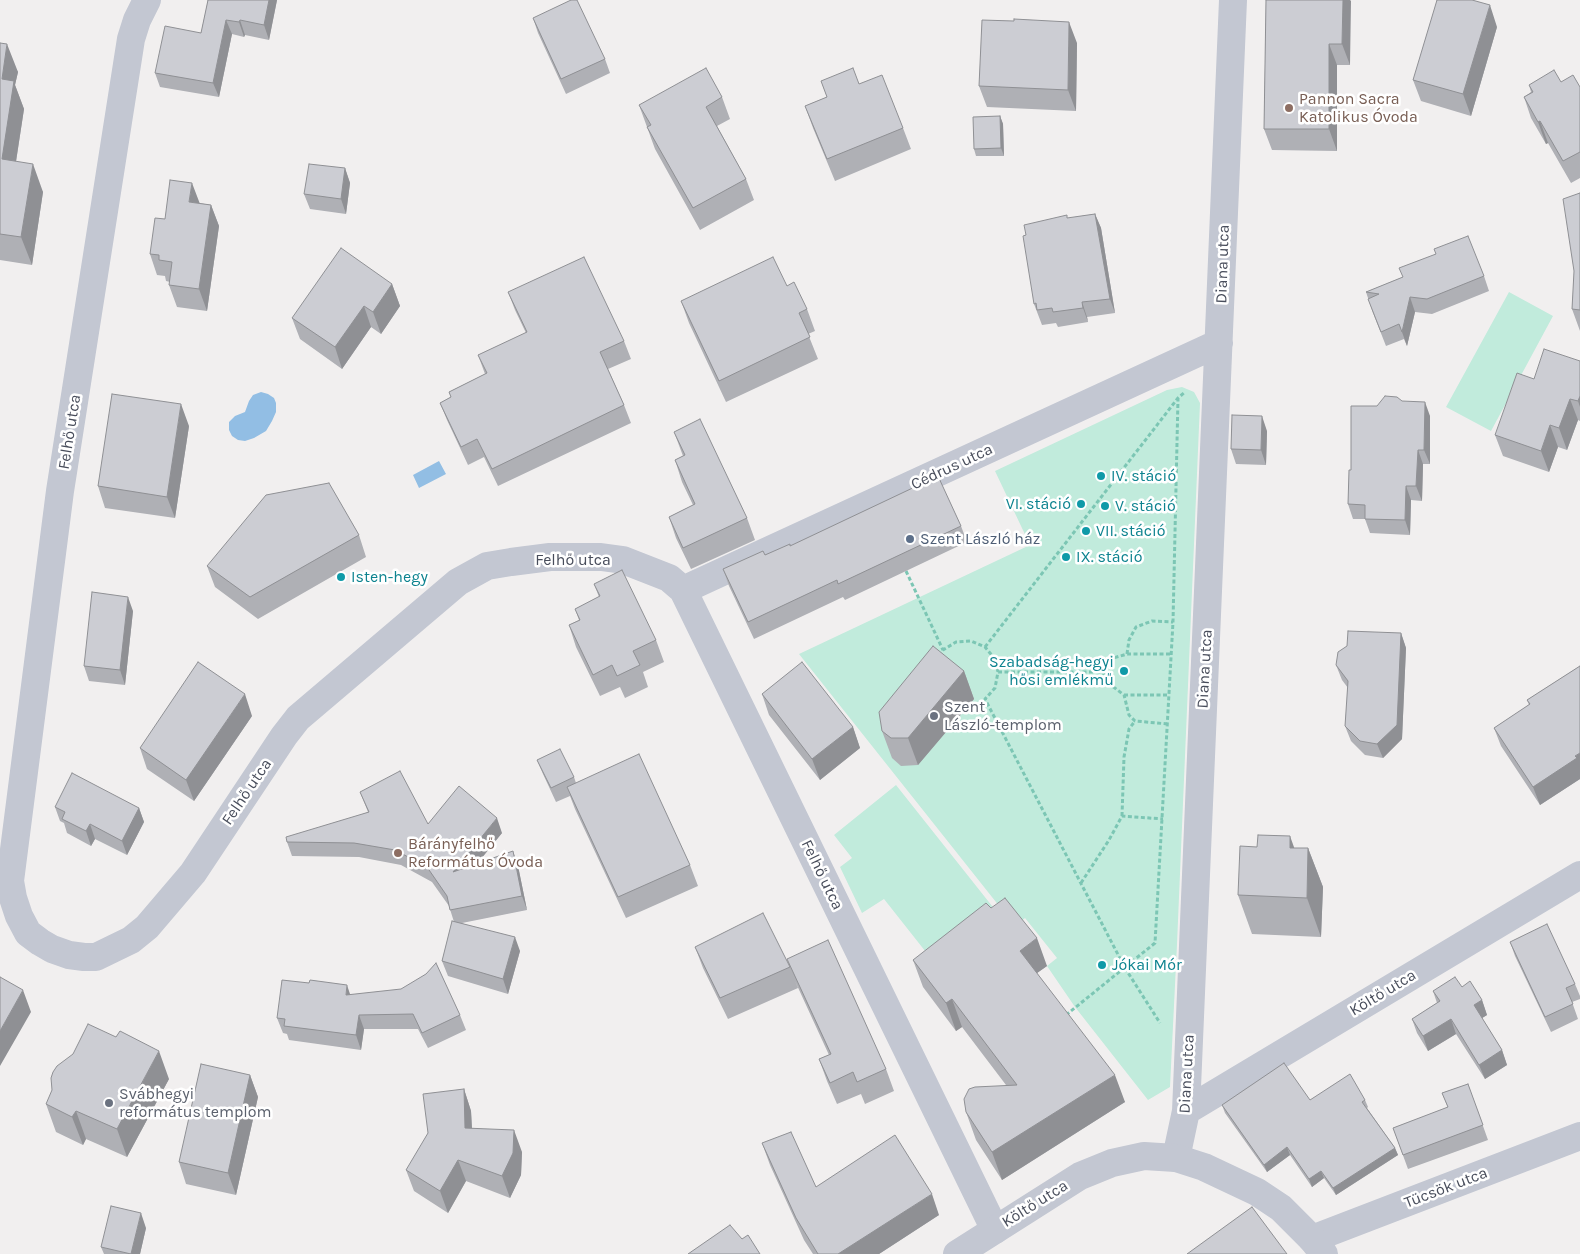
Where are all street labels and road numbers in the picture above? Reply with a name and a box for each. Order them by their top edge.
street label: Diana utca [1212,224,1234,304]
street label: Felhő utca [55,393,85,471]
street label: Cédrus utca [908,440,996,494]
street label: Felhő utca [535,550,611,570]
street label: Diana utca [1193,629,1217,709]
street label: Felhő utca [218,755,276,829]
street label: Felhő utca [797,837,847,913]
street label: Költő utca [1346,966,1420,1020]
street label: Diana utca [1175,1034,1199,1114]
street label: Tücsök utca [1402,1163,1490,1213]
street label: Költő utca [998,1176,1072,1232]

